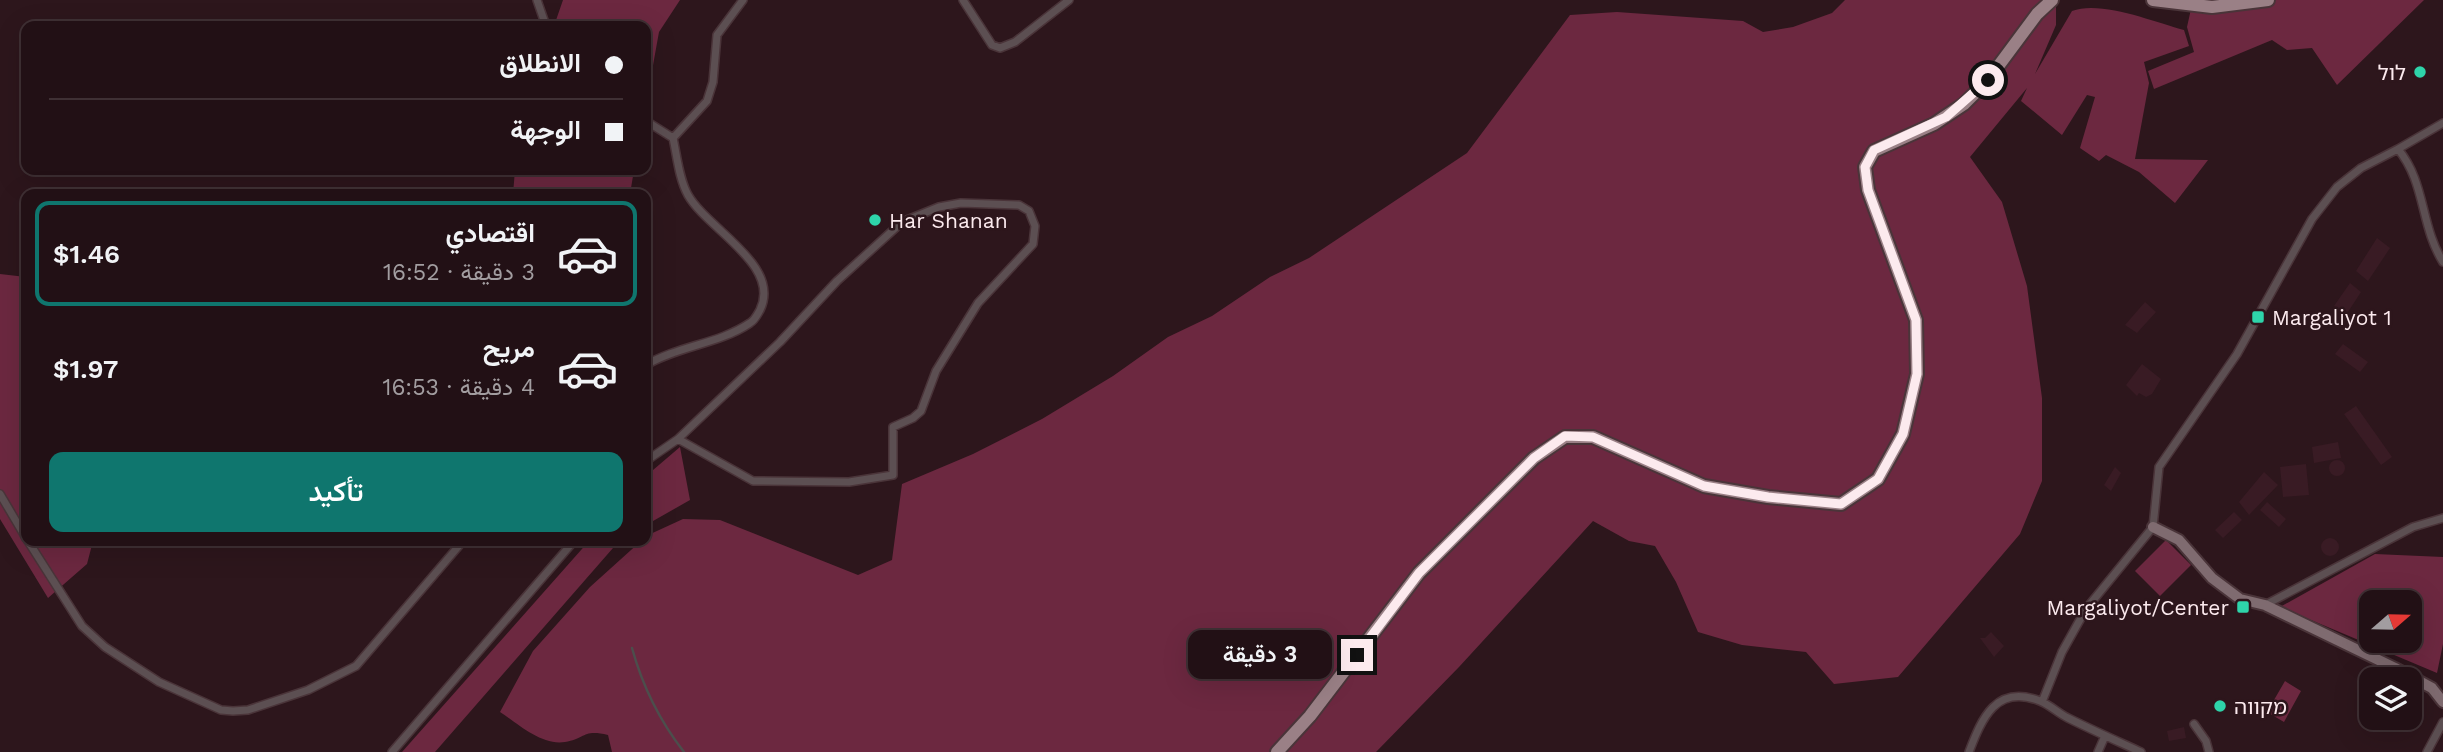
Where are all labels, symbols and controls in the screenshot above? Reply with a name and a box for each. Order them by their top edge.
text: الانطلاق [499,48,581,78]
place label: לול [2378,60,2406,85]
route start [1972,64,2004,96]
marker: לול [2412,64,2428,80]
text: الوجهة [510,115,581,145]
place label: Har Shanan [889,208,1008,233]
marker: Har Shanan [867,212,883,228]
text: اقتصادي [446,218,535,248]
icon: car [556,222,619,285]
text: $1.46 [53,239,120,269]
text: 3 دقيقة · 16:52 [383,259,535,286]
place label: Margaliyot 1 [2272,305,2392,330]
marker: Margaliyot 1 [2250,309,2266,325]
text: مريح [483,333,535,363]
icon: car [556,337,619,400]
text: $1.97 [53,354,118,384]
text: 4 دقيقة · 16:53 [382,374,535,401]
button: تأكيد [49,452,623,532]
north arrow [2359,590,2422,653]
map controls [2359,590,2422,730]
place label: Margaliyot/Center [2047,595,2229,620]
marker: Margaliyot/Center [2235,599,2251,615]
callout: 3 دقيقة [1189,630,1332,680]
route end [1341,639,1373,671]
text: 3 دقيقة [1223,641,1297,668]
button: layers [2359,667,2422,730]
place label: מקווה [2234,694,2287,719]
marker: מקווה [2212,698,2228,714]

